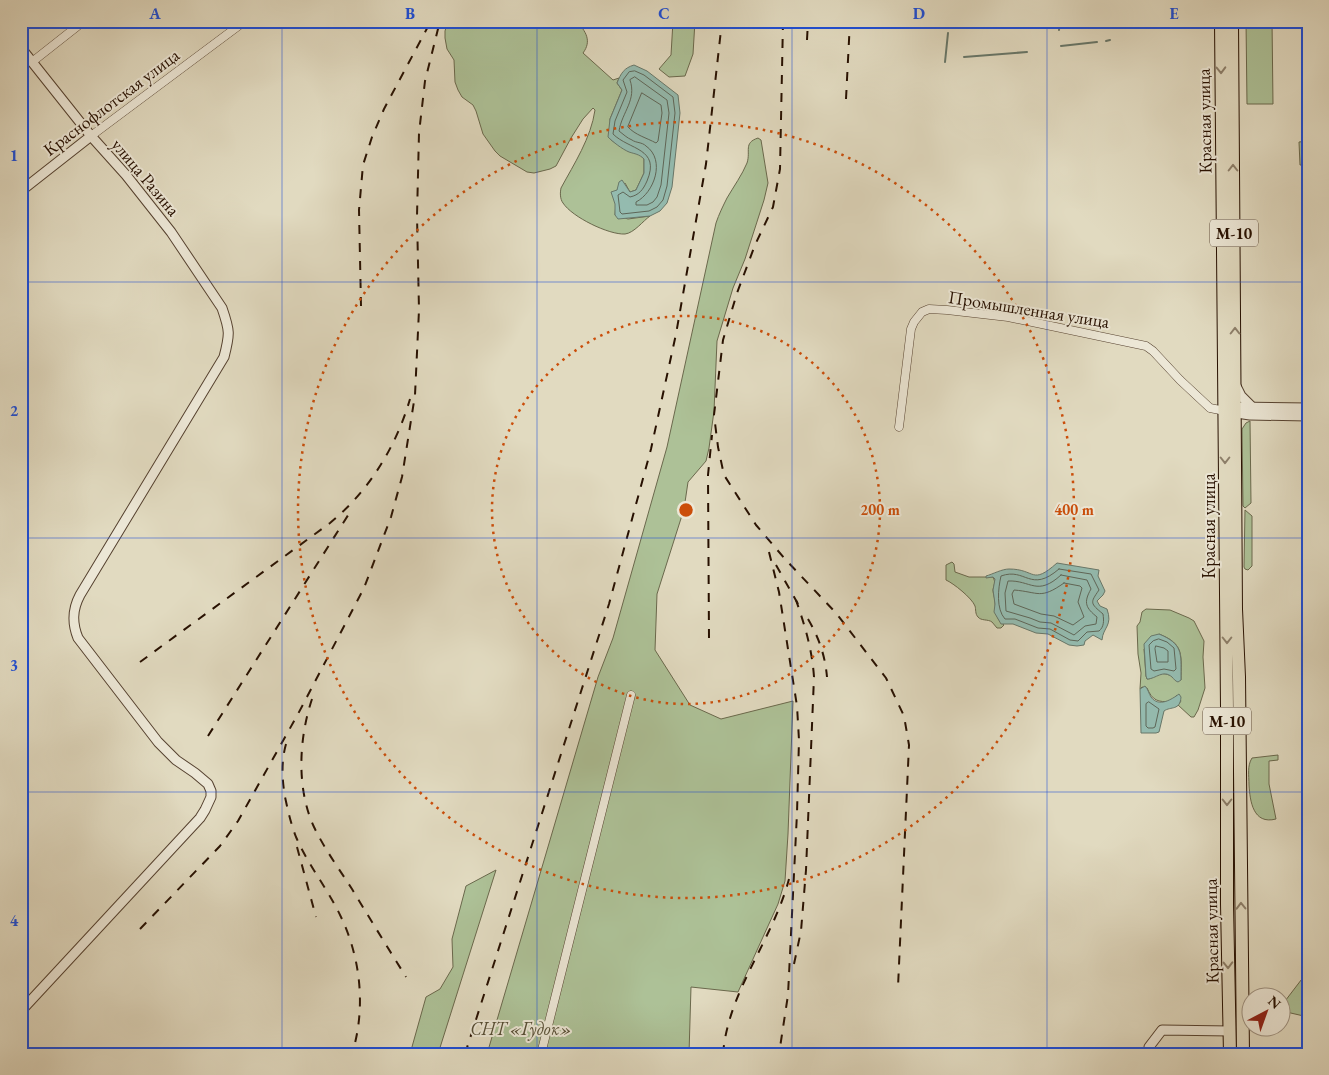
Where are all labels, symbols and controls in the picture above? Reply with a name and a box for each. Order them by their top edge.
text: A [148,3,161,24]
text: B [405,3,415,24]
text: C [658,3,670,24]
text: D [913,3,925,24]
text: E [1169,3,1179,24]
street label: Краснофлотская улица [38,43,184,161]
one-way arrow [1216,66,1226,74]
street label: Красная улица [1192,67,1216,174]
street label: улица Разина [107,133,186,221]
text: 1 [10,145,18,166]
one-way arrow [1228,164,1238,172]
road number: М-10 [1210,220,1258,247]
street label: Промышленная улица [947,285,1112,333]
one-way arrow [1230,326,1240,334]
text: 2 [10,400,19,421]
one-way arrow [1220,456,1230,464]
street label: Красная улица [1197,473,1220,579]
text: 200 m [860,500,900,519]
text: 400 m [1054,500,1094,519]
centre of rings [677,501,695,519]
one-way arrow [1222,636,1232,644]
text: 3 [10,655,18,676]
road number: М-10 [1203,708,1251,734]
one-way arrow [1222,799,1232,807]
street label: Красная улица [1199,877,1223,984]
one-way arrow [1236,902,1246,910]
text: 4 [10,910,19,931]
one-way arrow [1223,961,1234,969]
north arrow [1242,988,1292,1038]
text: N [1264,992,1285,1013]
park label: СНТ «Гудок» [470,1017,572,1041]

